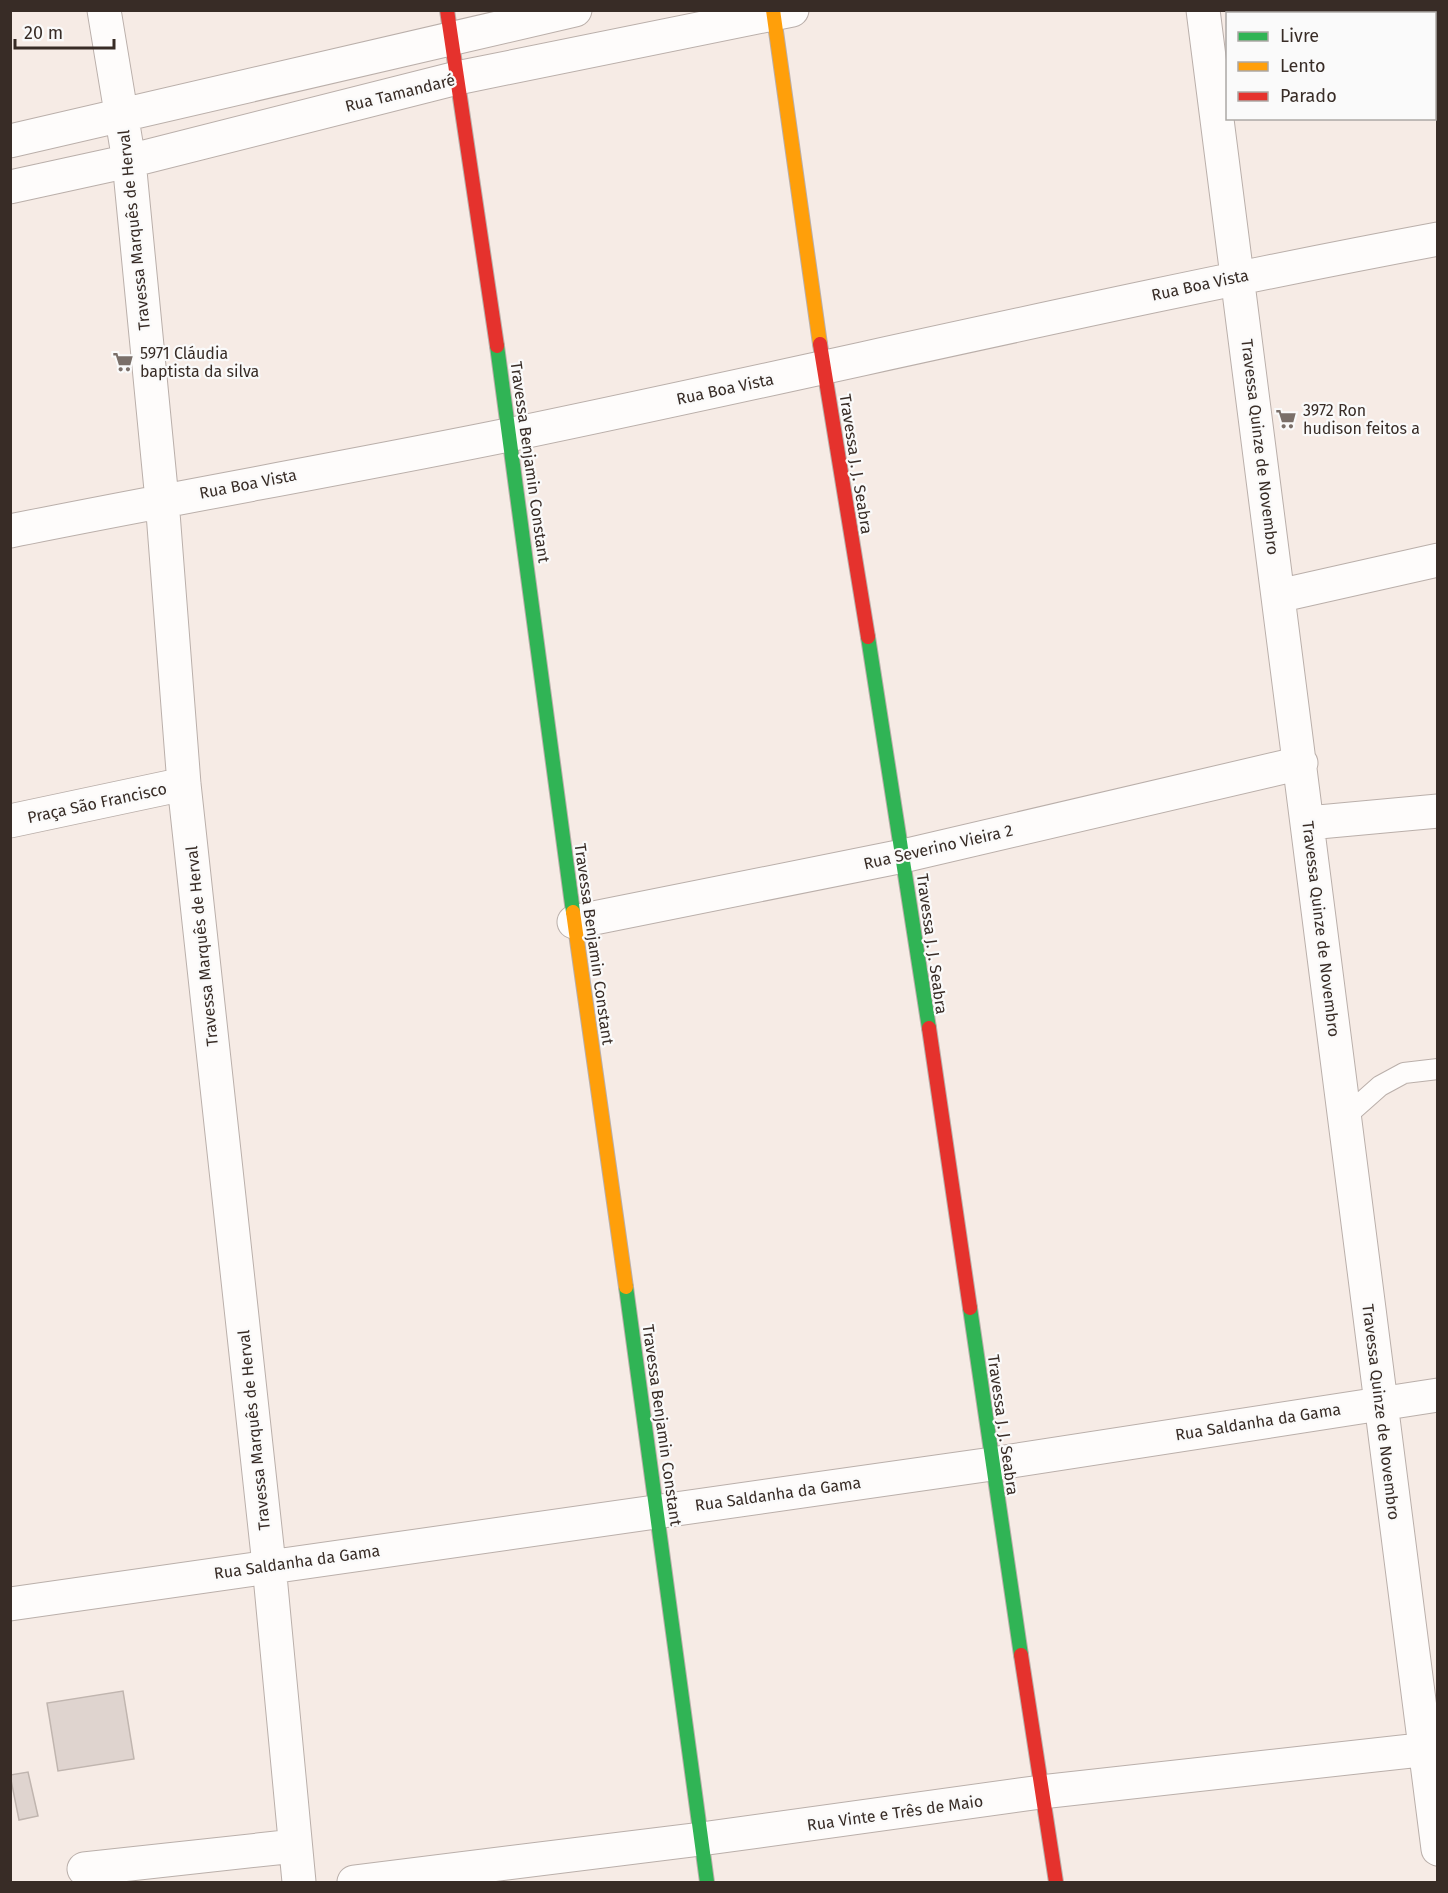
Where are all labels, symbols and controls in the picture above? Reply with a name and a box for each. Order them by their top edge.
scale bar [15,12,114,50]
legend [1226,12,1436,120]
text: 20 m [24,22,63,44]
text: Livre [1280,25,1319,47]
text: Lento [1280,55,1326,77]
street label: Rua Tamandaré [343,70,457,116]
text: Parado [1280,85,1337,107]
street label: Travessa Marquês de Herval [114,129,154,331]
street label: Rua Boa Vista [1150,265,1250,305]
street label: Travessa Quinze de Novembro [1237,338,1283,556]
place label: 5971 Cláudia baptista da silva [140,344,259,381]
supermarket icon: 5971 Cláudia baptista da silva [111,350,135,374]
street label: Travessa Benjamin Constant [506,360,554,564]
street label: Rua Boa Vista [675,369,775,409]
street label: Travessa J. J. Seabra [836,393,876,535]
place label: 3972 Ron hudison feitos a [1303,401,1420,438]
supermarket icon: 3972 Ron hudison feitos a [1274,407,1298,431]
street label: Rua Boa Vista [198,465,298,503]
street label: Praça São Francisco [26,779,169,828]
street label: Travessa Quinze de Novembro [1298,820,1344,1038]
street label: Rua Severino Vieira 2 [862,821,1015,873]
street label: Travessa Benjamin Constant [570,842,618,1046]
street label: Travessa Marquês de Herval [182,845,222,1047]
street label: Travessa J. J. Seabra [913,873,951,1015]
street label: Travessa Quinze de Novembro [1358,1303,1404,1521]
street label: Travessa Benjamin Constant [638,1323,686,1527]
street label: Travessa Marquês de Herval [234,1329,274,1531]
street label: Travessa J. J. Seabra [984,1354,1022,1496]
street label: Rua Saldanha da Gama [1174,1400,1342,1444]
street label: Rua Saldanha da Gama [694,1473,862,1515]
street label: Rua Saldanha da Gama [213,1541,381,1583]
street label: Rua Vinte e Três de Maio [806,1791,984,1835]

